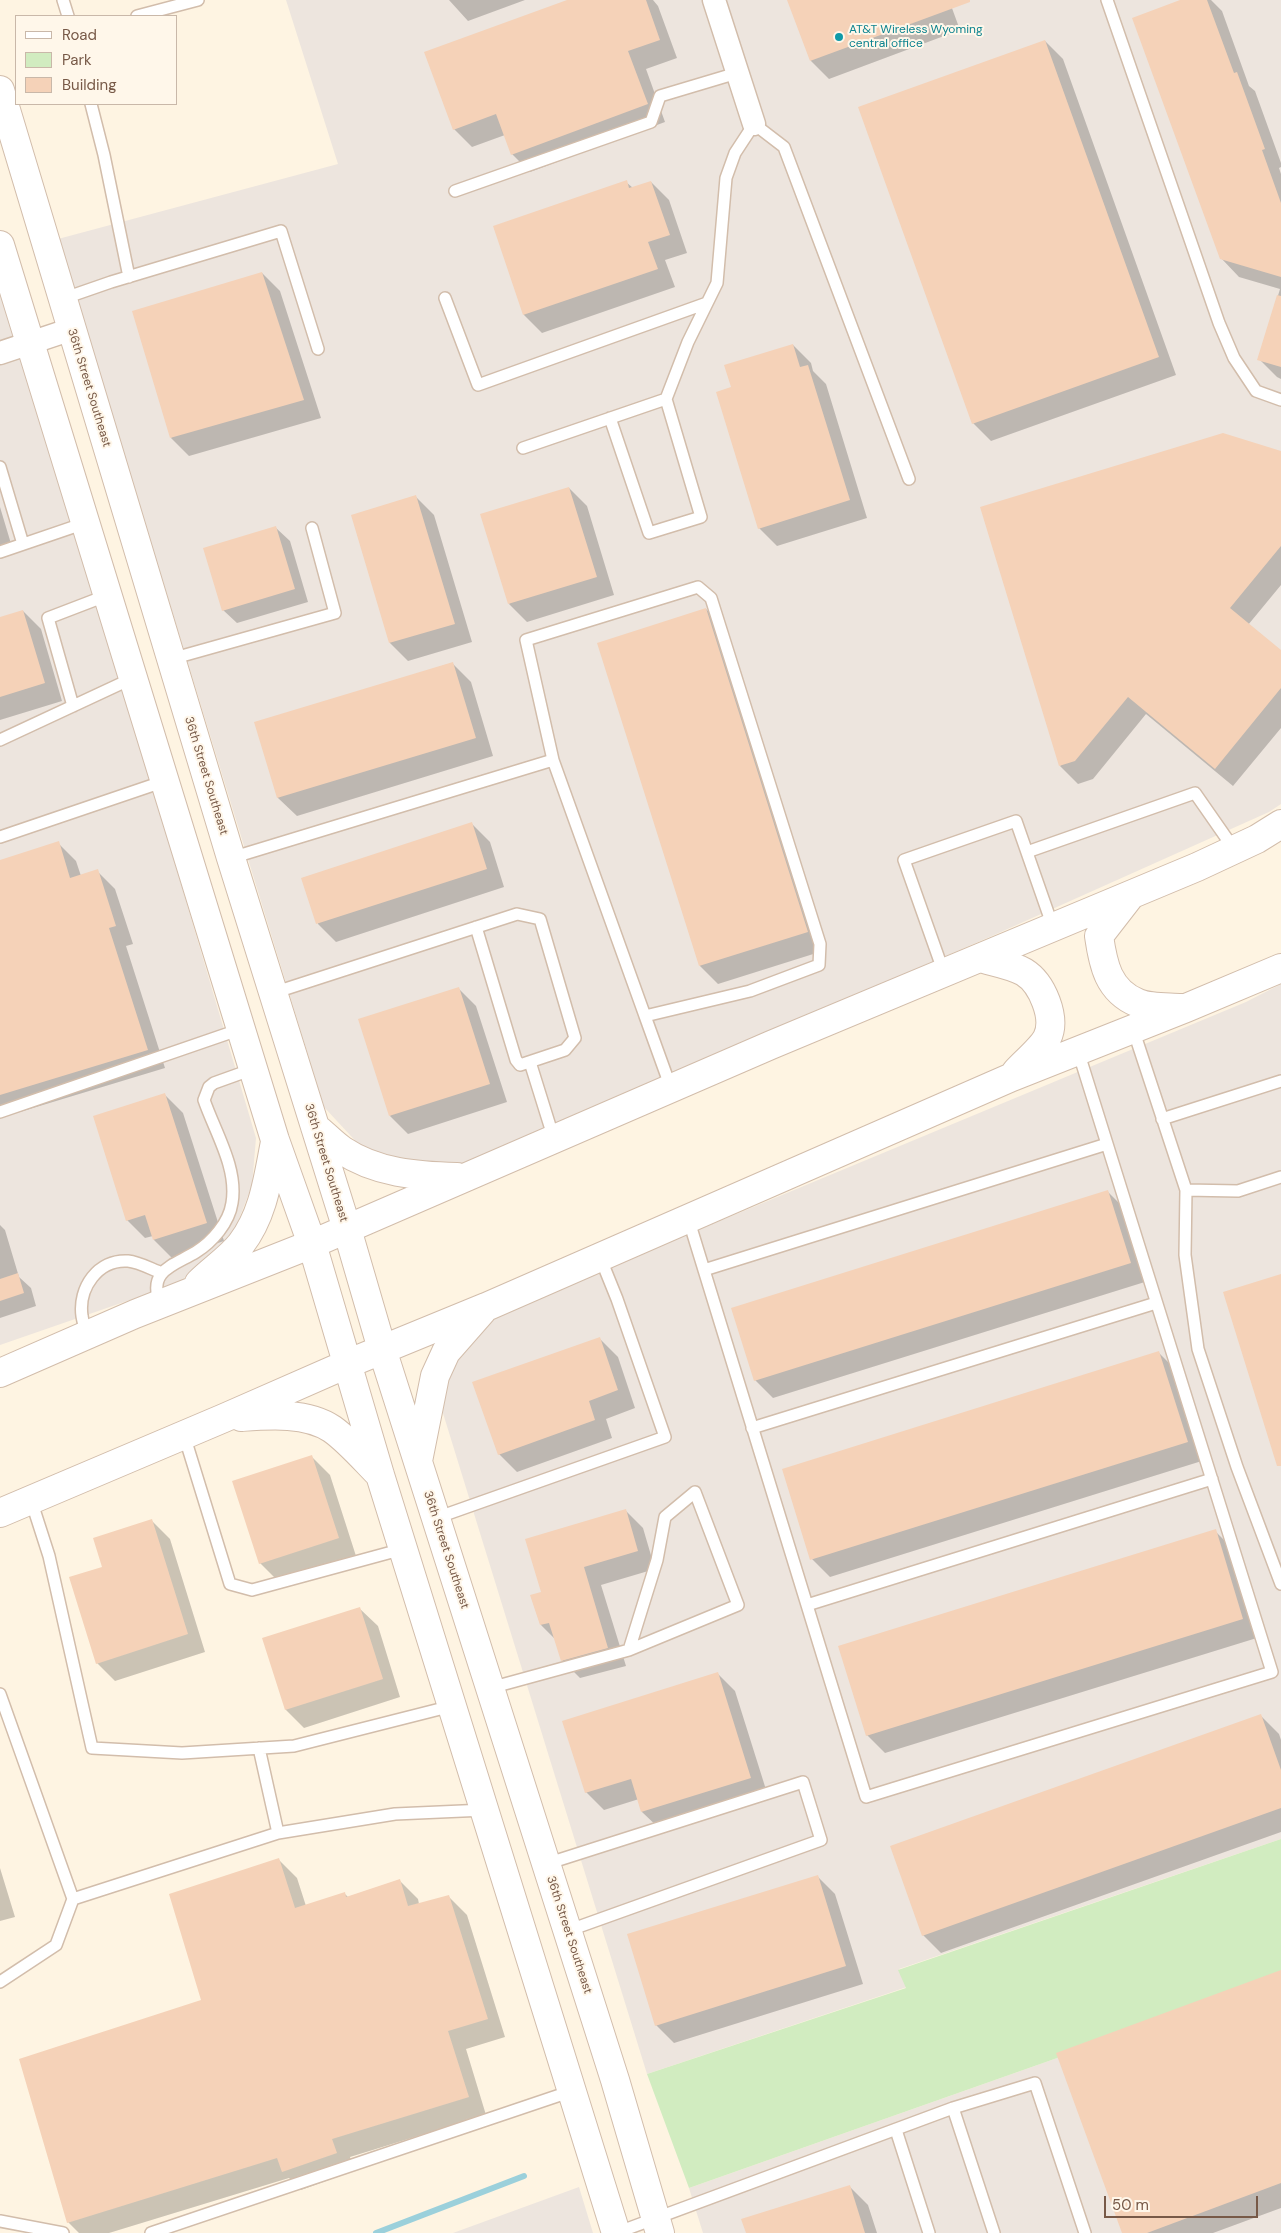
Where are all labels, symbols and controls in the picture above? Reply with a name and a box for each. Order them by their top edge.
legend [15,15,178,105]
place label: AT&T Wireless Wyoming central office [849,23,983,51]
text: Road [62,25,97,45]
marker: AT&T Wireless Wyoming central office [833,31,845,43]
text: Park [62,50,92,70]
text: Building [62,75,117,95]
street label: 36th Street Southeast [64,327,114,449]
street label: 36th Street Southeast [181,715,231,837]
street label: 36th Street Southeast [301,1102,351,1224]
street label: 36th Street Southeast [420,1489,472,1611]
street label: 36th Street Southeast [543,1874,595,1996]
scale bar [1106,2186,1260,2218]
text: 50 m [1112,2195,1149,2215]

